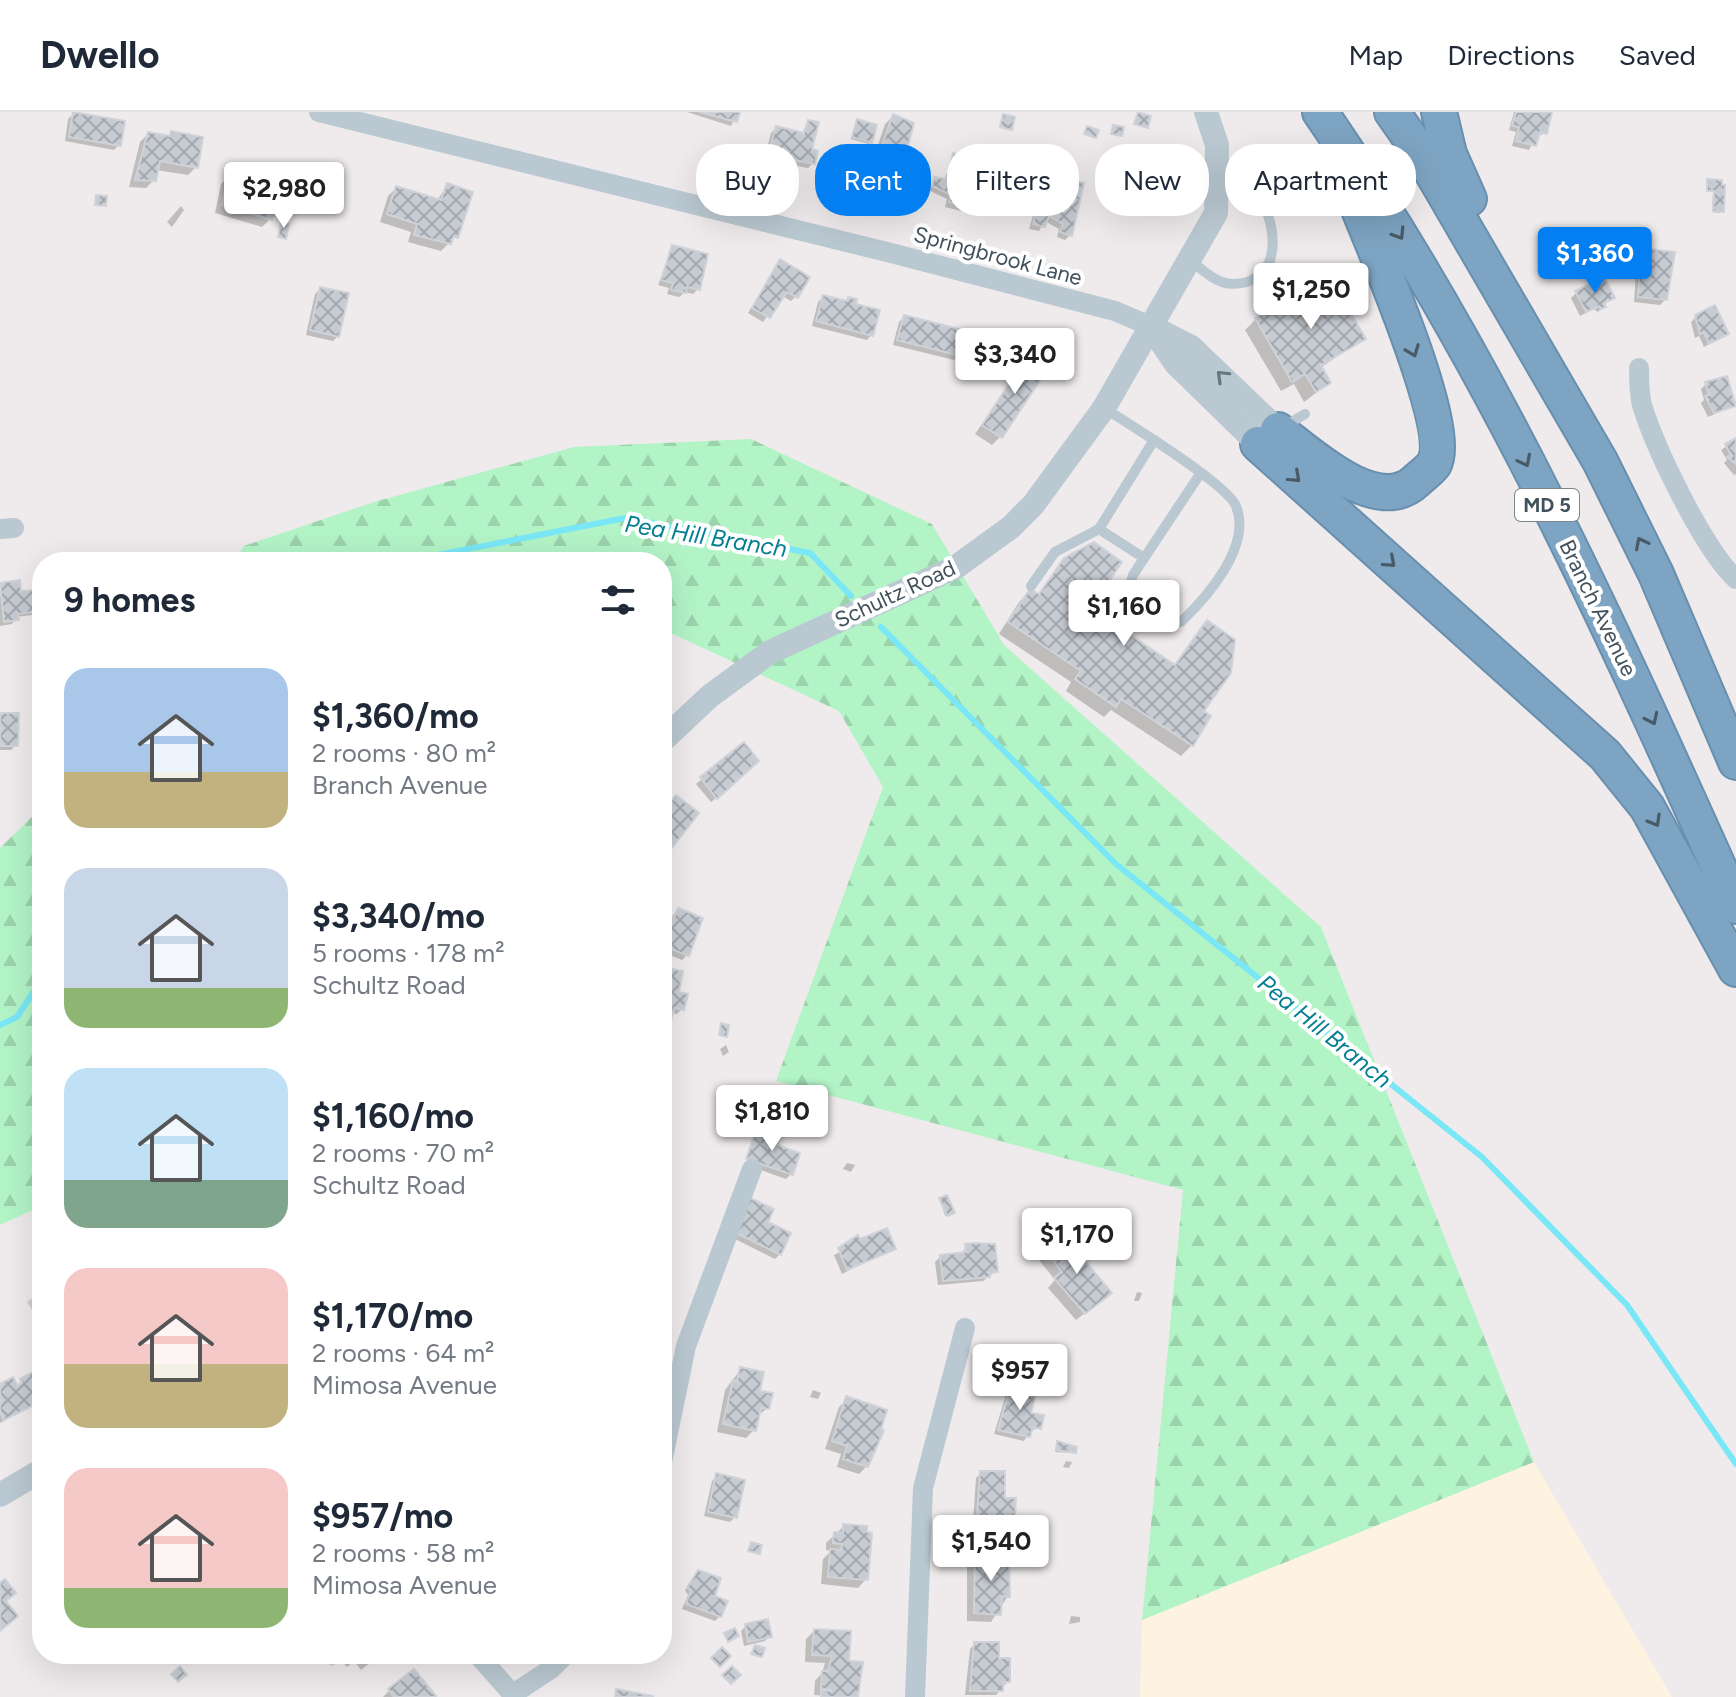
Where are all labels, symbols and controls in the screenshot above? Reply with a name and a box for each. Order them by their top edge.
text: Dwello [40,32,160,78]
text: Map [1349,38,1403,72]
text: Directions [1447,38,1575,72]
text: Saved [1619,38,1696,72]
chip: Buy [696,144,799,216]
chip: Rent [815,144,931,216]
chip: Filters [947,144,1079,216]
chip: New [1095,144,1209,216]
chip: Apartment [1225,144,1416,216]
pin: $2,980 [219,162,349,230]
text: $2,980 [242,172,326,204]
street label: Springbrook Lane [911,221,1085,291]
one-way arrow [1389,225,1404,240]
pin: $1,360 [1530,227,1660,295]
text: $1,360 [1556,237,1634,269]
pin: $1,250 [1246,263,1376,331]
text: $1,250 [1271,273,1351,305]
pin: $3,340 [950,328,1080,396]
text: $3,340 [973,338,1057,370]
one-way arrow [1403,343,1420,357]
one-way arrow [1217,371,1231,385]
one-way arrow [1516,453,1531,468]
one-way arrow [1286,468,1300,482]
road number: MD 5 [1515,489,1579,521]
water label: Pea Hill Branch [623,509,789,563]
street label: Branch Avenue [1553,535,1643,681]
one-way arrow [1635,537,1651,552]
one-way arrow [1381,553,1396,567]
street label: Schultz Road [830,554,960,634]
icon: filters [596,578,640,622]
text: 9 homes [64,580,195,621]
pin: $1,160 [1059,580,1189,648]
text: $1,160 [1087,590,1161,622]
text: $1,360/mo [312,696,479,737]
icon: home [128,700,224,796]
one-way arrow [1643,711,1659,726]
text: 2 rooms · 80 m² [312,737,496,769]
text: Branch Avenue [312,769,487,801]
one-way arrow [1645,813,1661,827]
text: $3,340/mo [312,896,485,937]
icon: home [128,900,224,996]
text: 5 rooms · 178 m² [312,937,505,969]
water label: Pea Hill Branch [1252,968,1398,1094]
text: Schultz Road [312,969,466,1001]
pin: $1,810 [707,1085,837,1153]
text: $1,810 [734,1095,810,1127]
text: $1,160/mo [312,1096,474,1137]
icon: home [128,1100,224,1196]
text: 2 rooms · 70 m² [312,1137,494,1169]
text: Schultz Road [312,1169,466,1201]
pin: $1,170 [1012,1208,1142,1276]
text: $1,170 [1040,1218,1114,1250]
text: $1,170/mo [312,1296,473,1337]
icon: home [128,1300,224,1396]
text: 2 rooms · 64 m² [312,1337,494,1369]
pin: $957 [973,1344,1067,1412]
text: $957 [990,1354,1050,1386]
text: Mimosa Avenue [312,1369,497,1401]
text: $957/mo [312,1496,453,1537]
icon: home [128,1500,224,1596]
pin: $1,540 [926,1515,1056,1583]
text: $1,540 [951,1525,1031,1557]
text: 2 rooms · 58 m² [312,1537,494,1569]
text: Mimosa Avenue [312,1569,497,1601]

